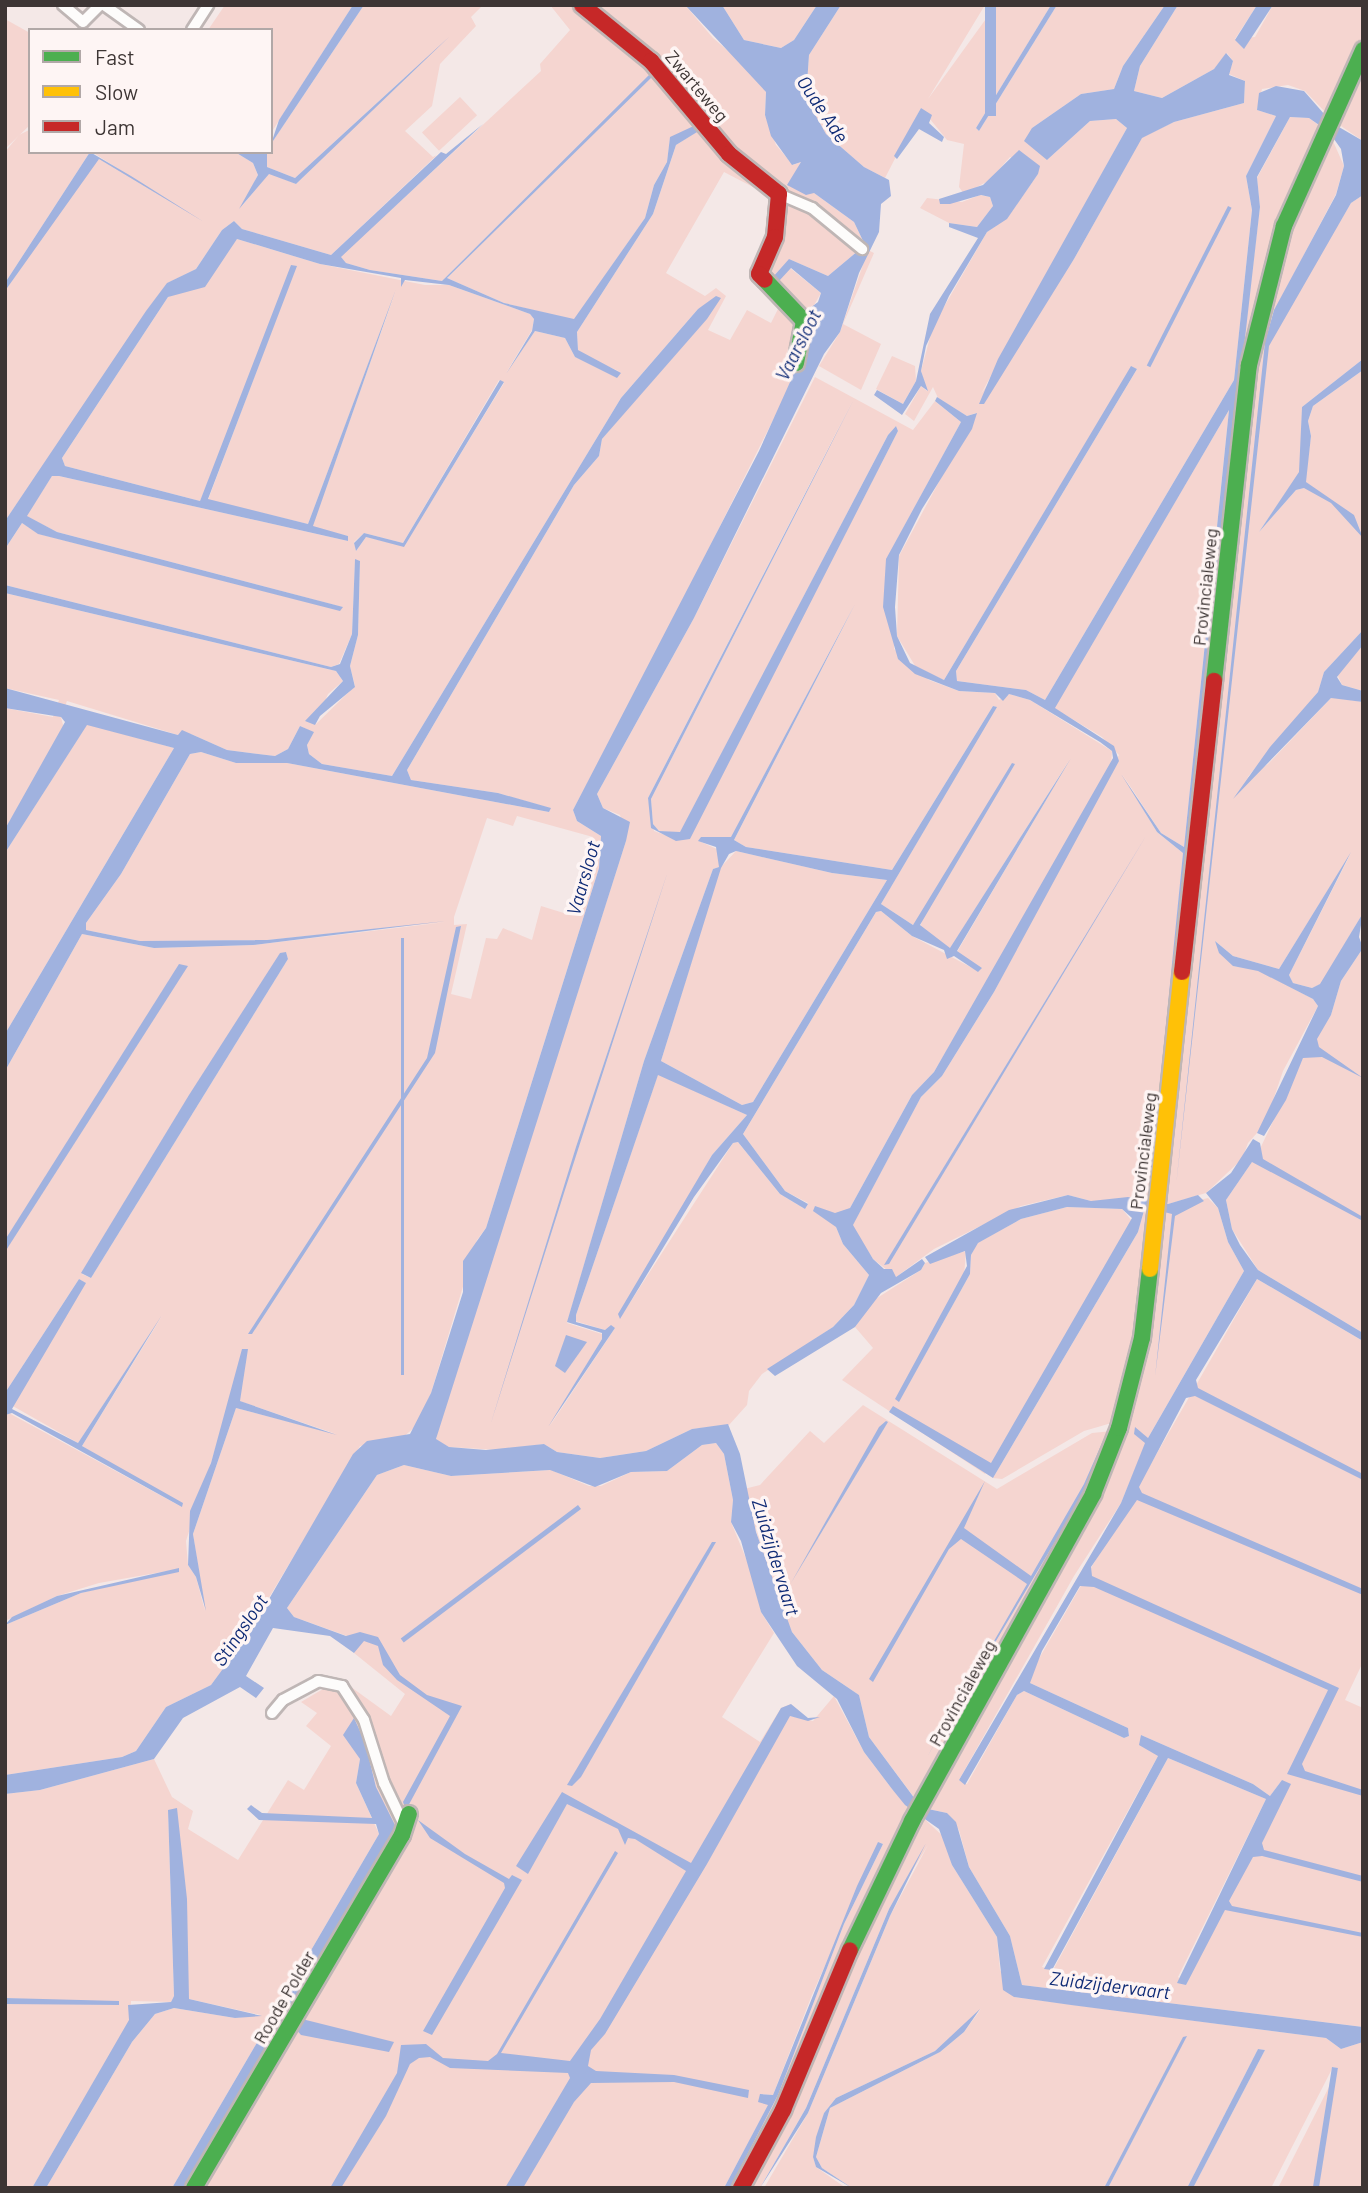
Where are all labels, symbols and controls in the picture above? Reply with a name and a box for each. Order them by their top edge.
legend [28,28,273,154]
text: Fast [95,44,135,69]
street label: Zwarteweg [661,46,733,126]
water label: Oude Ade [792,71,854,147]
text: Slow [95,79,138,104]
text: Jam [95,114,135,139]
water label: Vaarsloot [770,306,826,384]
street label: Provincialeweg [1188,527,1222,647]
water label: Vaarsloot [561,838,605,918]
street label: Provincialeweg [1125,1091,1161,1211]
water label: Zuidzijdervaart [747,1496,805,1618]
water label: Stingsloot [208,1590,272,1670]
street label: Provincialeweg [924,1636,1000,1750]
street label: Roode Polder [249,1947,319,2047]
water label: Zuidzijdervaart [1048,1966,1172,2004]

